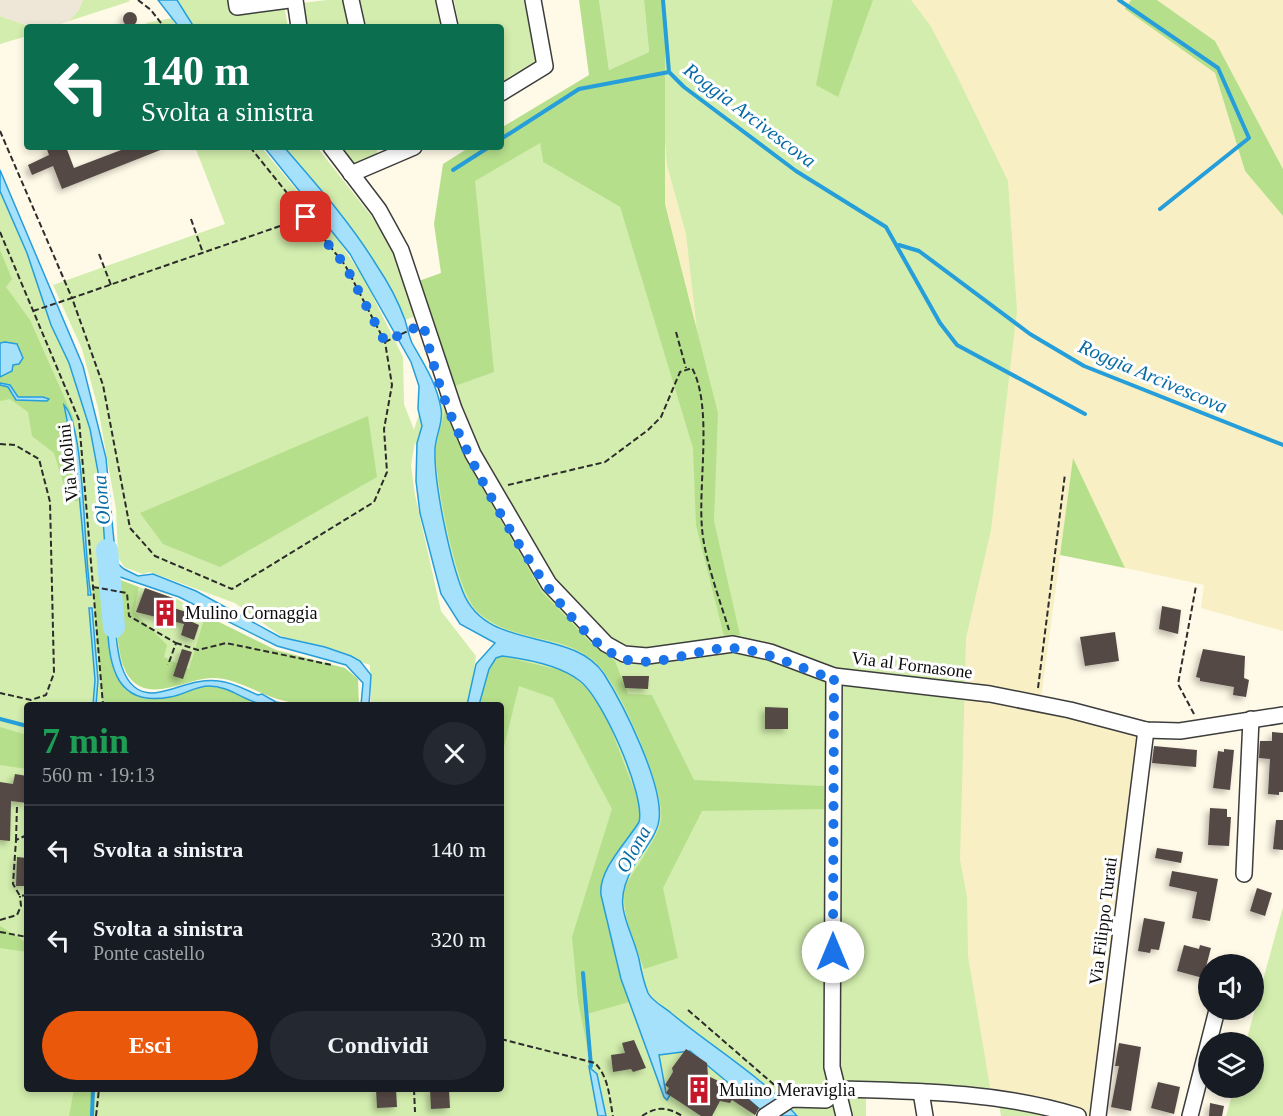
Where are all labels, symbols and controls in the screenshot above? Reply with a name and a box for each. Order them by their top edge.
icon: left [42,48,120,126]
text: 140 m [141,48,250,94]
water label: Roggia Arcivescova [678,58,820,173]
text: Svolta a sinistra [141,97,313,127]
pin [280,191,331,242]
icon: arrive [289,200,322,233]
water label: Roggia Arcivescova [1074,334,1231,418]
street label: Via Molini [54,423,82,503]
water label: Olona [88,474,114,526]
building icon: Mulino Cornaggia [150,598,180,628]
place label: Mulino Cornaggia [185,603,318,623]
street label: Via al Fornasone [850,648,974,682]
text: 7 min [42,721,129,761]
button: close [423,722,486,785]
text: 560 m · 19:13 [42,764,155,786]
water label: Olona [611,822,655,876]
icon: left [42,834,75,867]
text: Svolta a sinistra [93,837,243,862]
text: 140 m [430,837,486,862]
street label: Via Filippo Turati [1085,856,1121,986]
text: Svolta a sinistra [93,916,243,941]
position arrow [801,920,865,984]
icon: left [42,924,75,957]
text: 320 m [430,927,486,952]
text: Ponte castello [93,942,205,964]
map controls [1198,954,1264,1098]
button: sound [1198,954,1264,1020]
button: Esci [42,1011,258,1080]
button: Condividi [270,1011,486,1080]
button: layers [1198,1032,1264,1098]
building icon: Mulino Meraviglia [684,1075,714,1105]
place label: Mulino Meraviglia [719,1080,855,1100]

